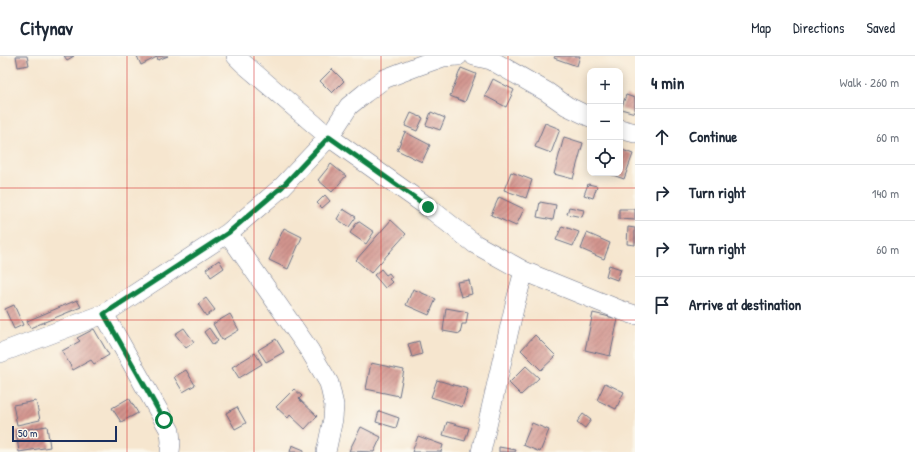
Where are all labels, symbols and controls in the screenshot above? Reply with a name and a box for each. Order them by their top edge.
text: Citynav [20,15,73,41]
text: Map [751,18,771,37]
text: Directions [793,18,844,37]
text: Saved [866,18,895,37]
map controls [587,68,623,176]
button: + [587,68,623,104]
text: 4 min [651,71,684,94]
text: Walk · 260 m [840,73,899,91]
button: − [587,104,623,140]
icon: ahead [651,126,673,148]
text: Continue [689,126,737,147]
text: 60 m [876,128,899,146]
button: locate [587,140,623,176]
icon: right [651,182,673,204]
text: Turn right [689,182,745,203]
text: 140 m [872,184,899,202]
route end [419,198,437,216]
icon: right [651,238,673,260]
text: Turn right [689,238,745,259]
text: 60 m [876,240,899,258]
icon: arrive [651,294,673,316]
text: Arrive at destination [689,294,801,315]
route start [155,411,173,429]
scale bar [12,424,117,443]
text: 50 m [18,426,38,440]

